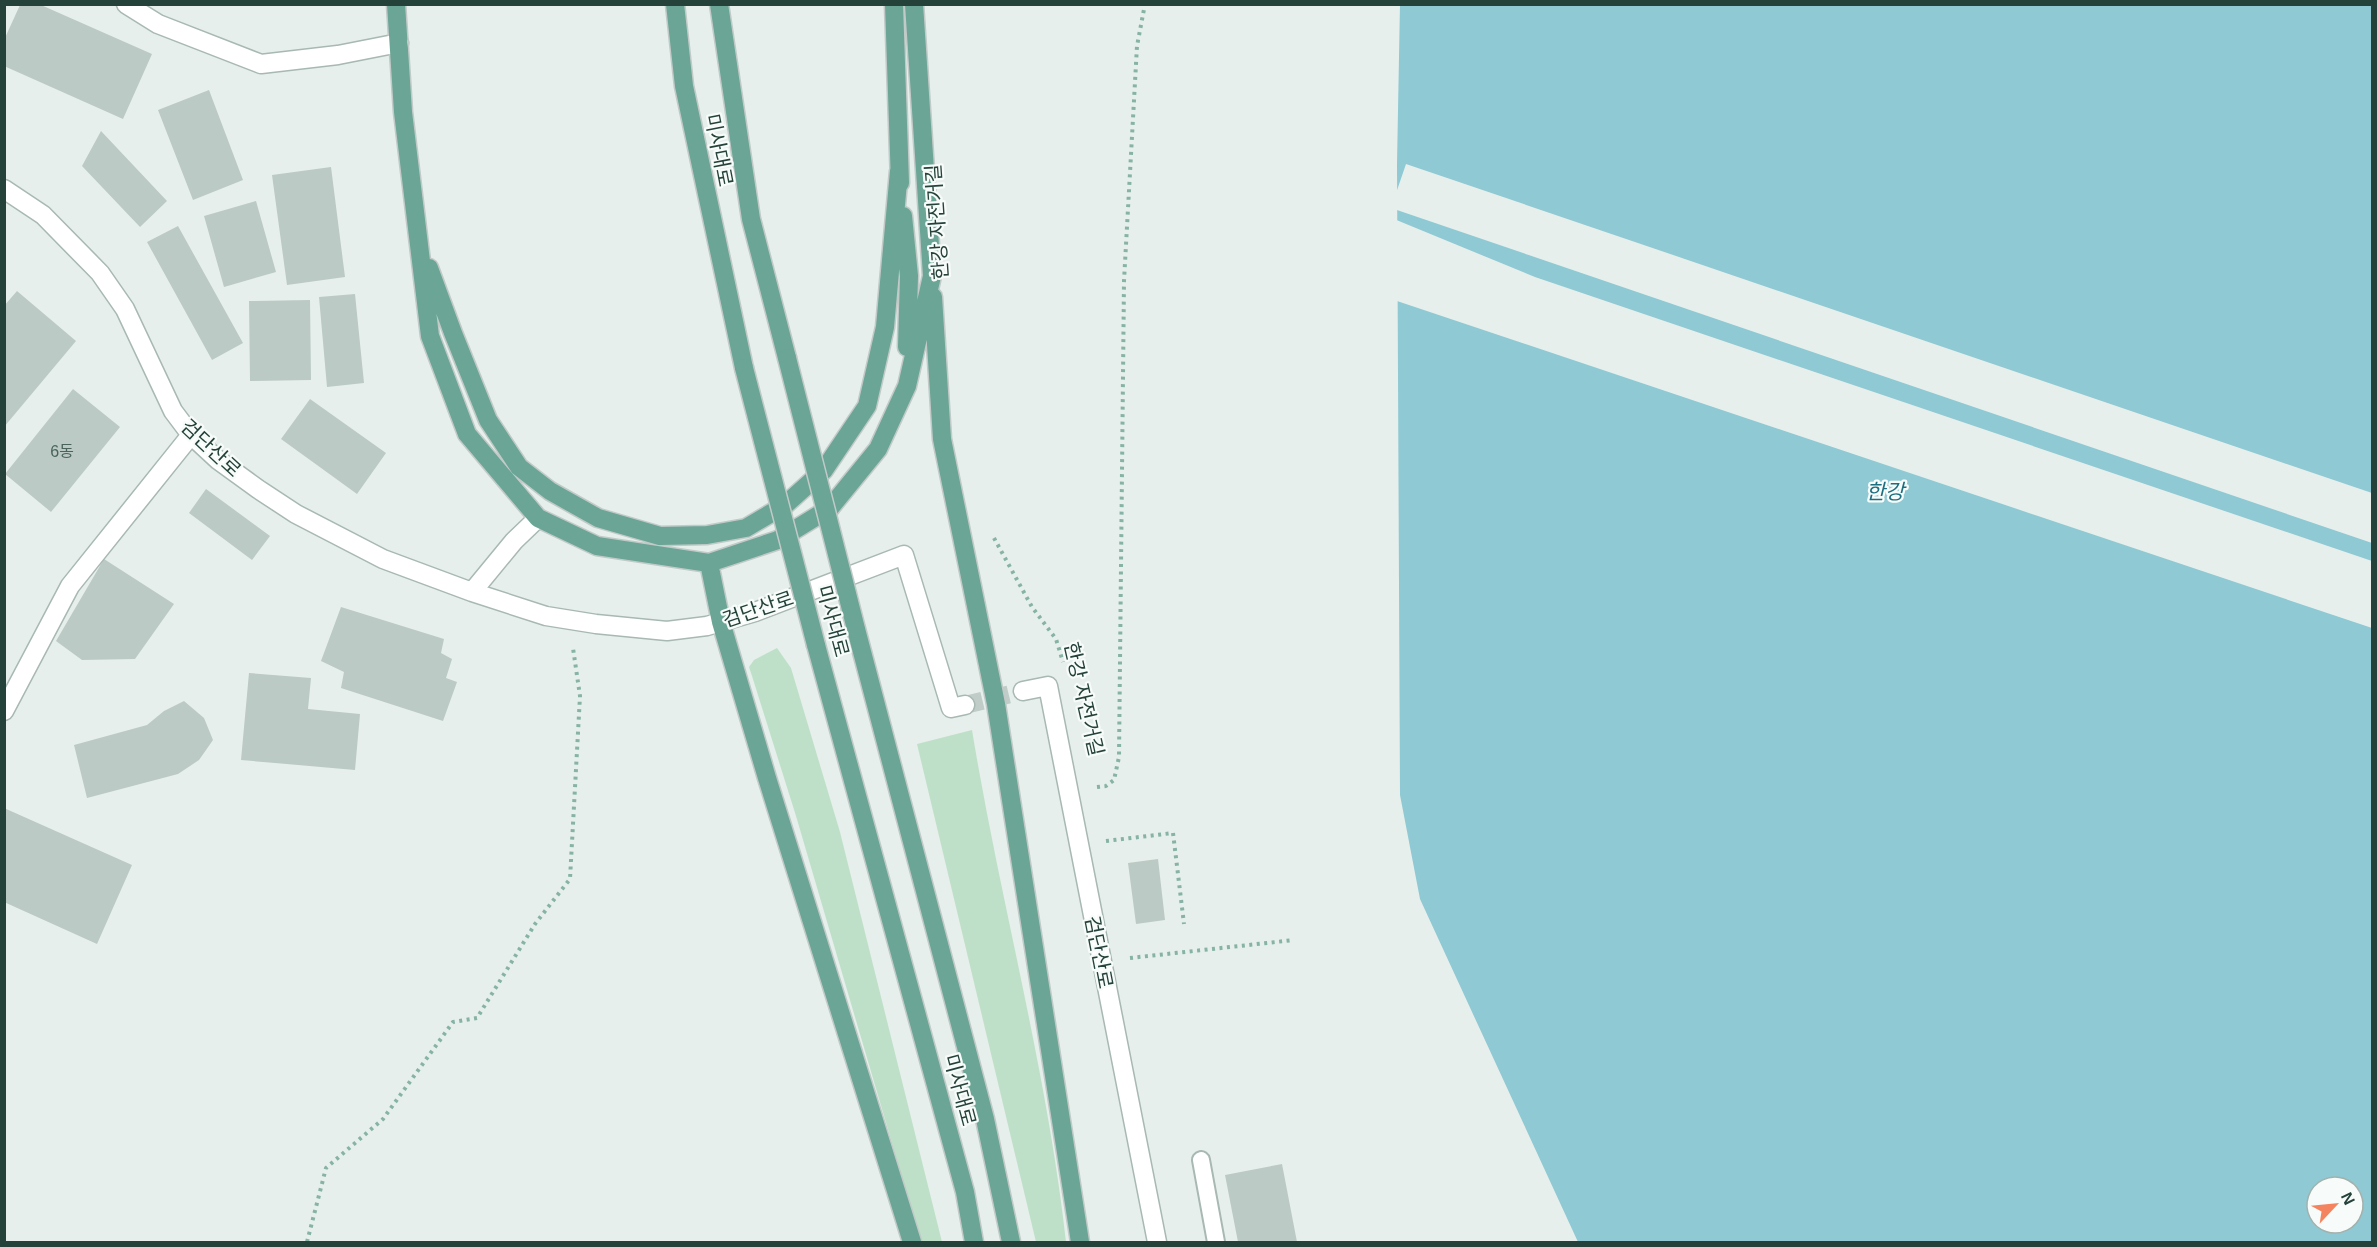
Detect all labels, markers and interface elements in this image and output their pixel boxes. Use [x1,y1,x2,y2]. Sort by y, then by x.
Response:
street label: 미사대로 [701,112,737,188]
street label: 한강 자전거길 [922,163,952,281]
street label: 검단산로 [177,415,245,481]
house number: 6동 [50,443,74,460]
water label: 한강 [1866,480,1907,503]
street label: 미사대로 [813,583,853,659]
street label: 검단산로 [720,587,796,631]
street label: 한강 자전거길 [1060,640,1108,758]
street label: 검단산로 [1081,914,1117,990]
street label: 미사대로 [940,1052,980,1128]
north arrow [2305,1175,2365,1235]
text: N [2338,1190,2358,1208]

